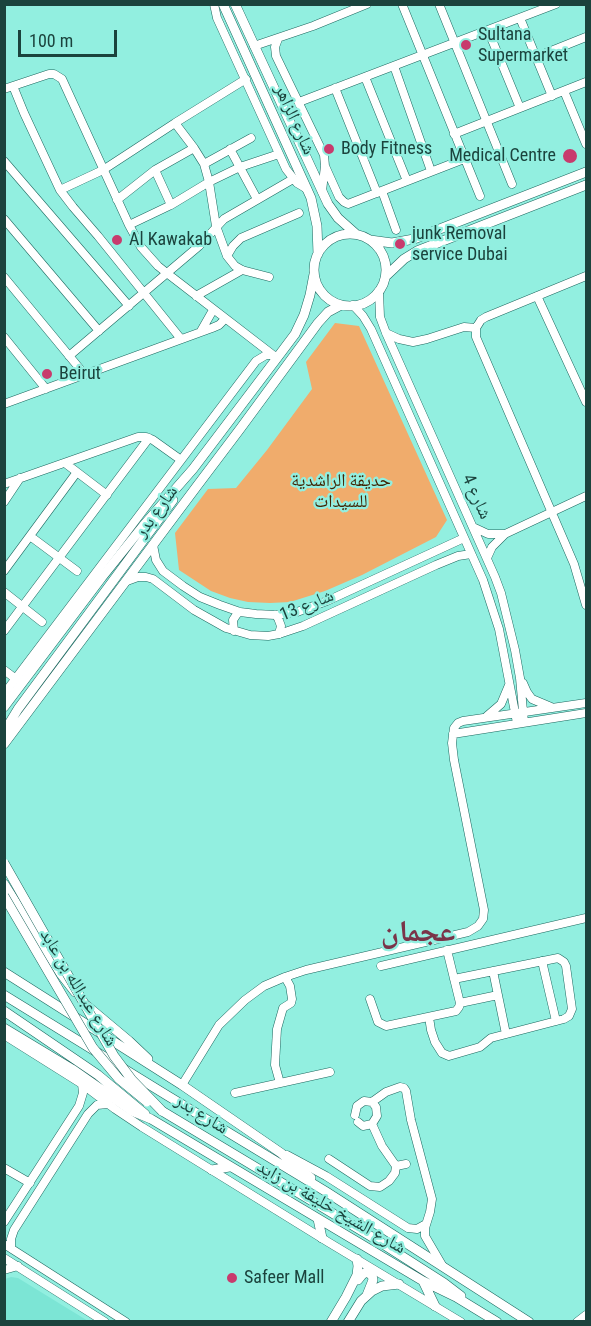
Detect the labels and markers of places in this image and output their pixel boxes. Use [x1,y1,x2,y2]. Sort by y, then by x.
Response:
place label: Sultana Supermarket [478,24,568,66]
marker: Sultana Supermarket [459,38,473,52]
place label: Body Fitness [341,138,432,160]
marker: Body Fitness [322,142,336,156]
place label: Medical Centre [449,145,556,167]
marker: Medical Centre [561,147,579,165]
place label: junk Removal service Dubai [412,223,508,266]
place label: Al Kawakab [129,229,212,251]
marker: Al Kawakab [110,233,124,247]
marker: junk Removal service Dubai [393,237,407,251]
place label: Beirut [59,363,101,385]
marker: Beirut [40,367,54,381]
place label: Safeer Mall [244,1267,324,1289]
marker: Safeer Mall [225,1271,239,1285]

